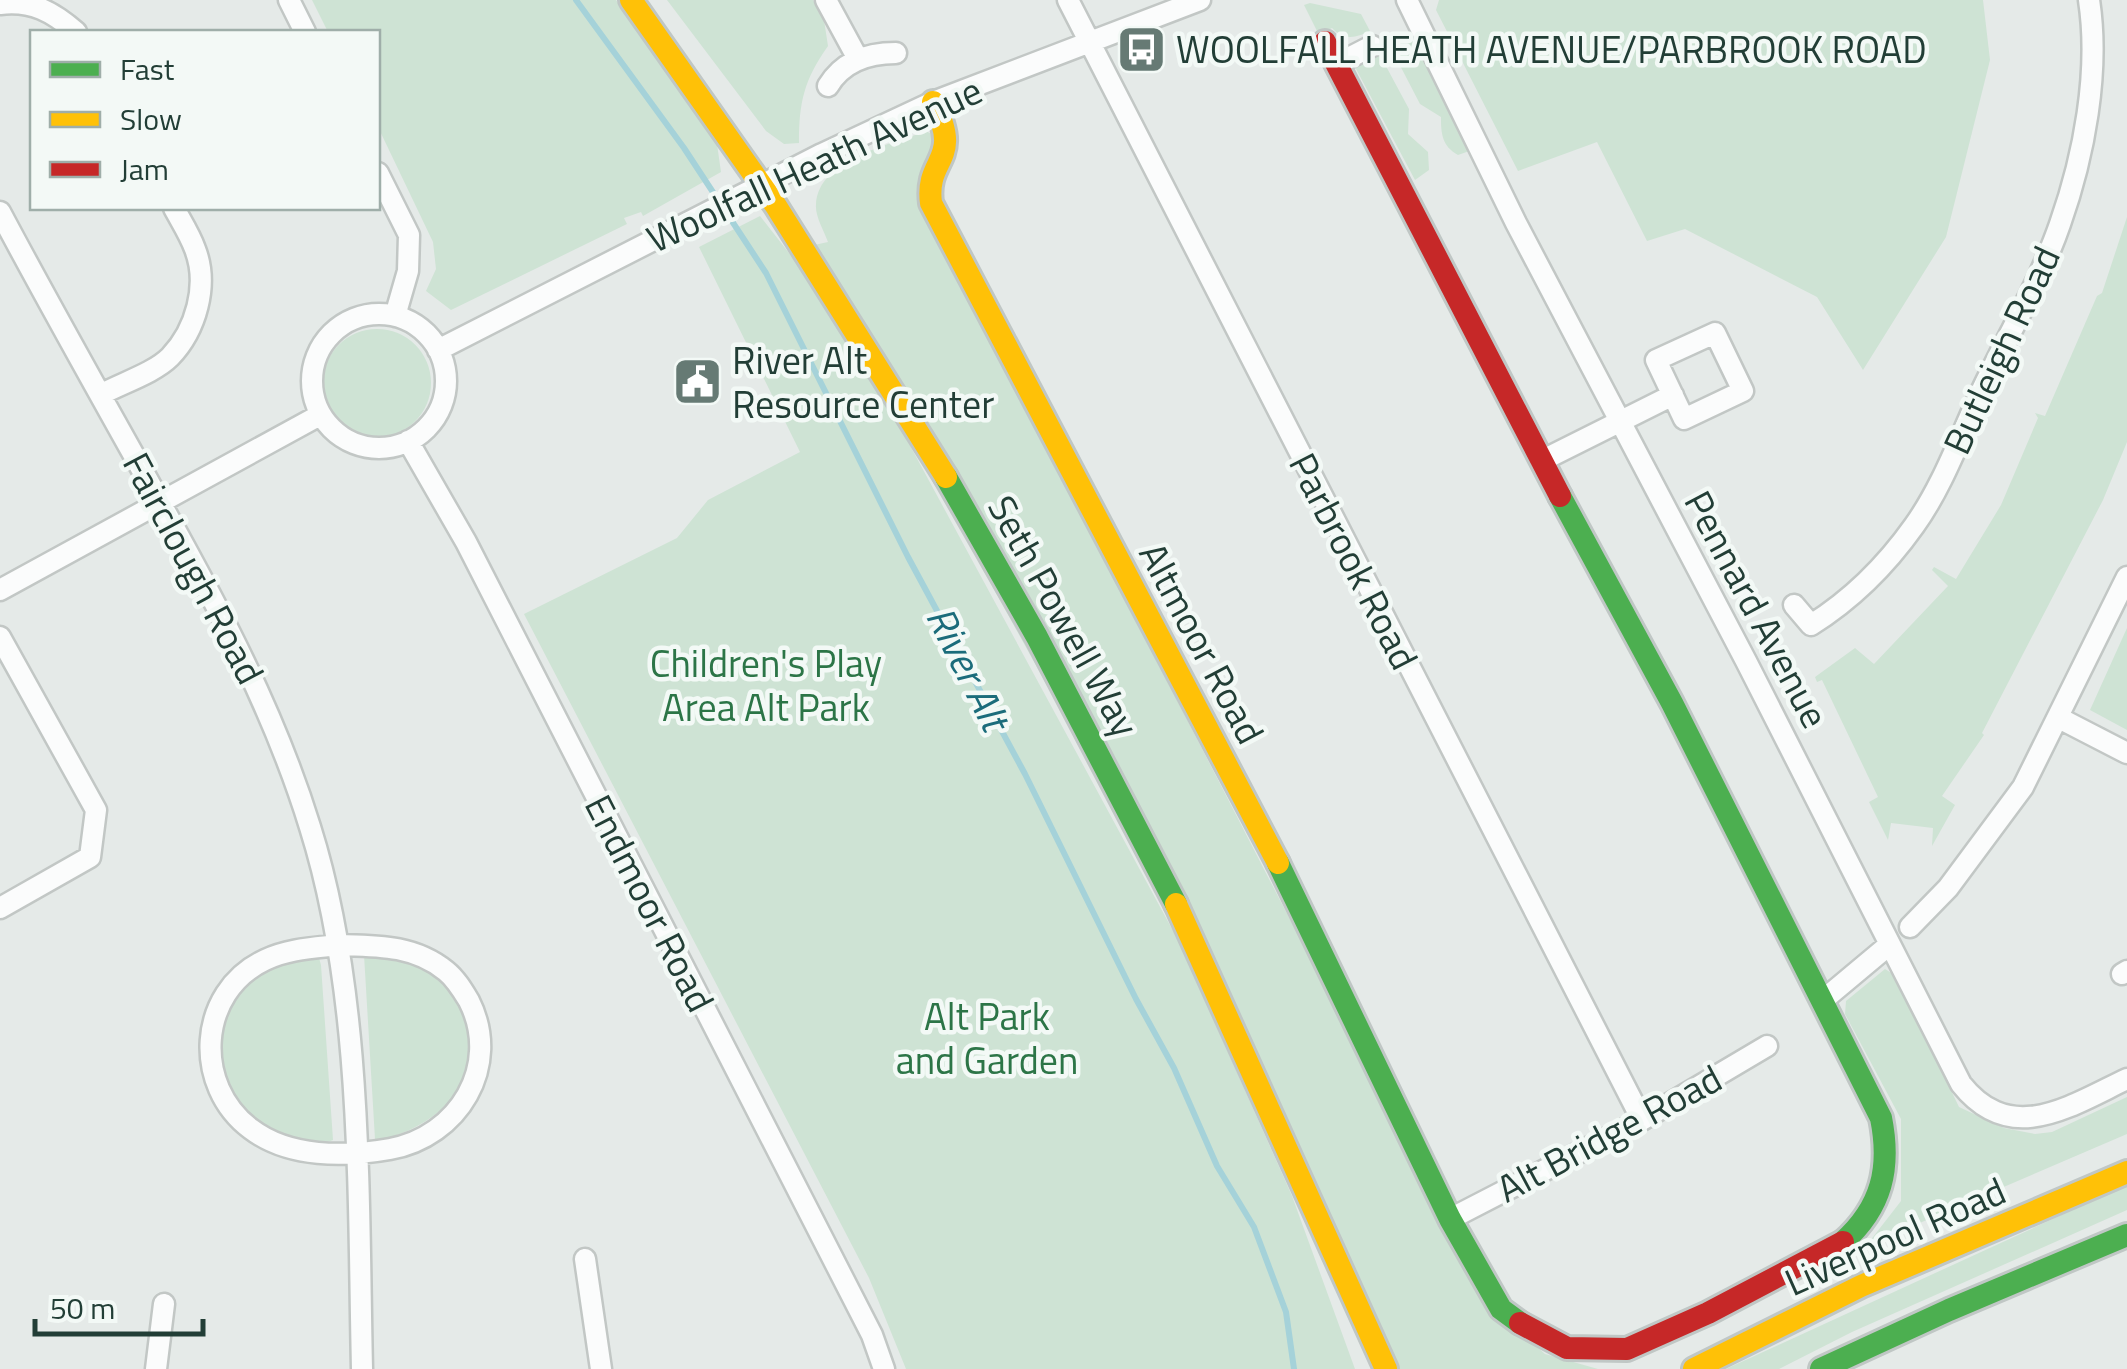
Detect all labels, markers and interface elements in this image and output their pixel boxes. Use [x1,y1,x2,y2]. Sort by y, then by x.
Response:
place label: WOOLFALL HEATH AVENUE/PARBROOK ROAD [1176,20,1927,78]
bus stop icon: WOOLFALL HEATH AVENUE/PARBROOK ROAD [1115,23,1167,75]
legend [30,30,380,210]
text: Fast [120,46,175,92]
street label: Woolfall Heath Avenue [637,61,991,267]
text: Slow [120,96,182,142]
text: Jam [120,146,169,192]
street label: Butleigh Road [1927,236,2075,464]
place label: River Alt Resource Center [732,331,994,433]
public building icon: River Alt Resource Center [671,356,723,408]
street label: Fairclough Road [109,442,279,694]
street label: Parbrook Road [1275,443,1433,679]
street label: Pennard Avenue [1670,480,1844,738]
street label: Seth Powell Way [974,485,1154,747]
street label: Altmoor Road [1125,532,1279,754]
water label: River Alt [911,595,1027,744]
park label: Children's Play Area Alt Park [650,634,882,736]
street label: Endmoor Road [570,784,730,1022]
park label: Alt Park and Garden [896,987,1078,1089]
street label: Alt Bridge Road [1486,1049,1732,1217]
street label: Liverpool Road [1775,1161,2015,1311]
scale bar [35,1274,202,1336]
text: 50 m [50,1285,115,1331]

